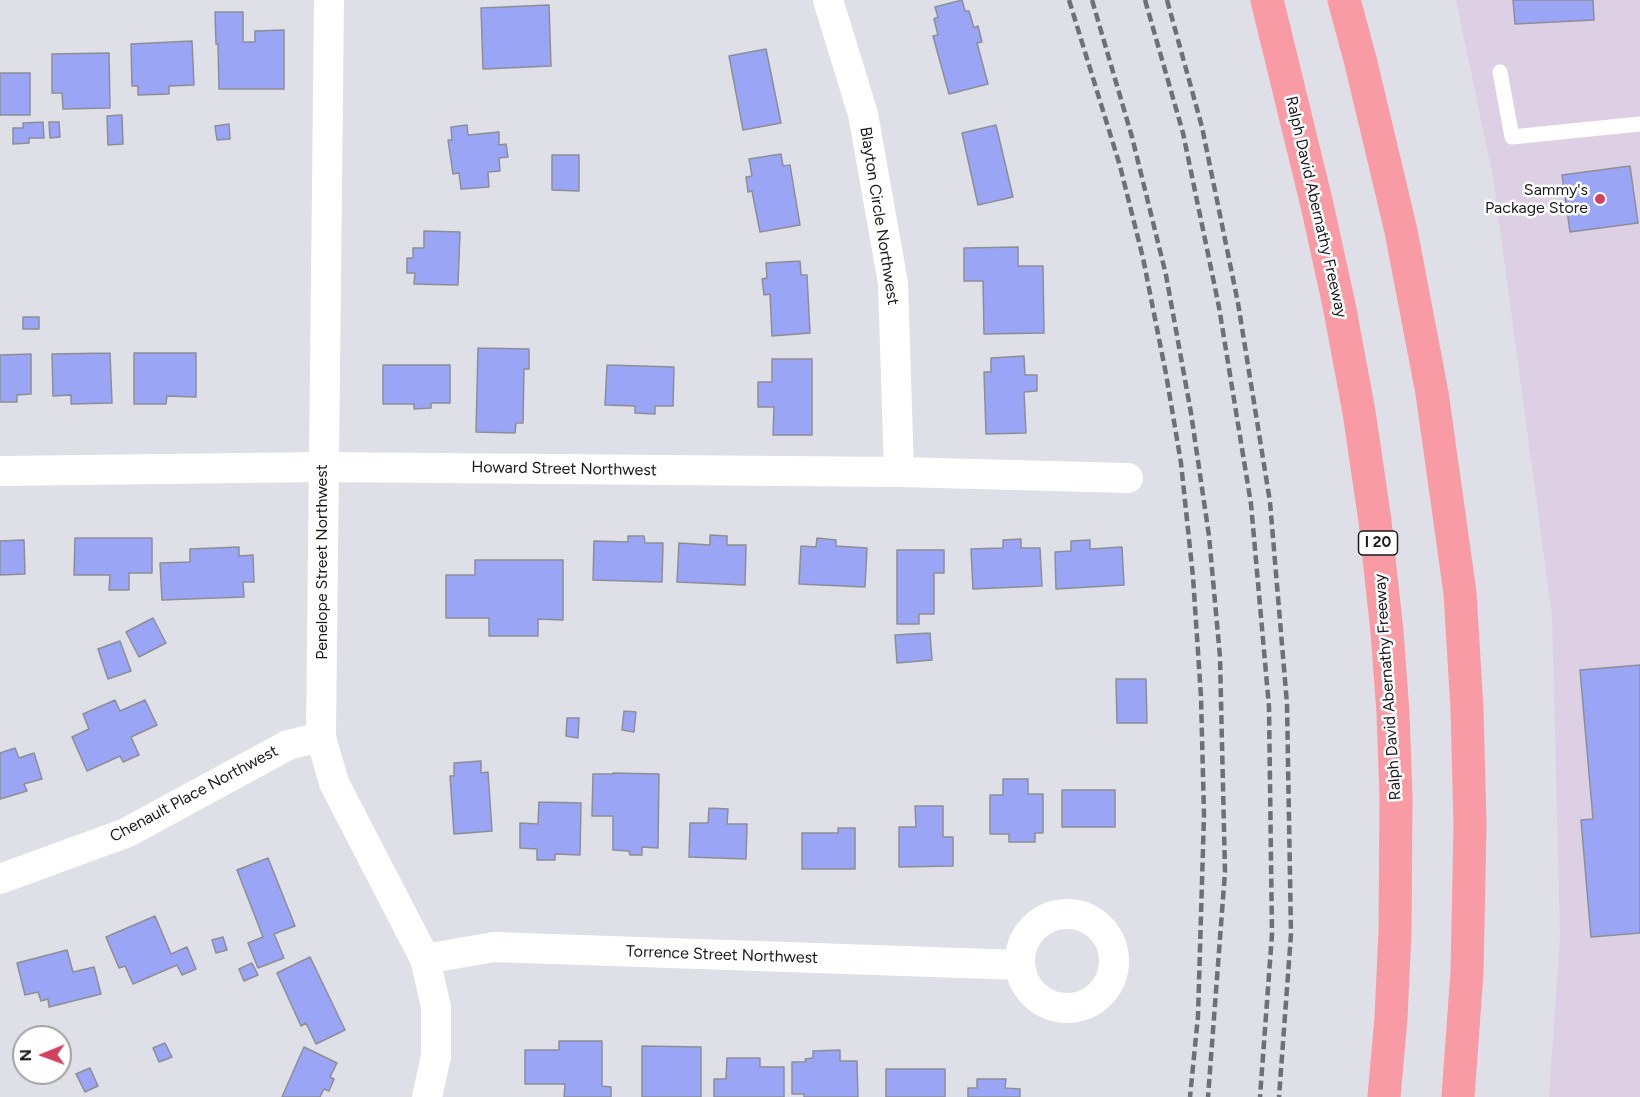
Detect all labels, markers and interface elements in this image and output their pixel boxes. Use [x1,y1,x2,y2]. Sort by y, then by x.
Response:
street label: Ralph David Abernathy Freeway [1281,94,1351,320]
street label: Blayton Circle Northwest [855,126,903,306]
place label: Sammy's Package Store [1485,180,1588,218]
marker: Sammy's Package Store [1593,192,1607,206]
street label: Howard Street Northwest [471,458,657,480]
street label: Penelope Street Northwest [312,464,332,660]
road number: I 20 [1358,531,1398,555]
street label: Ralph David Abernathy Freeway [1371,573,1405,801]
street label: Chenault Place Northwest [107,741,281,847]
street label: Torrence Street Northwest [626,942,818,968]
north arrow [12,1025,72,1085]
text: N [16,1049,35,1062]

